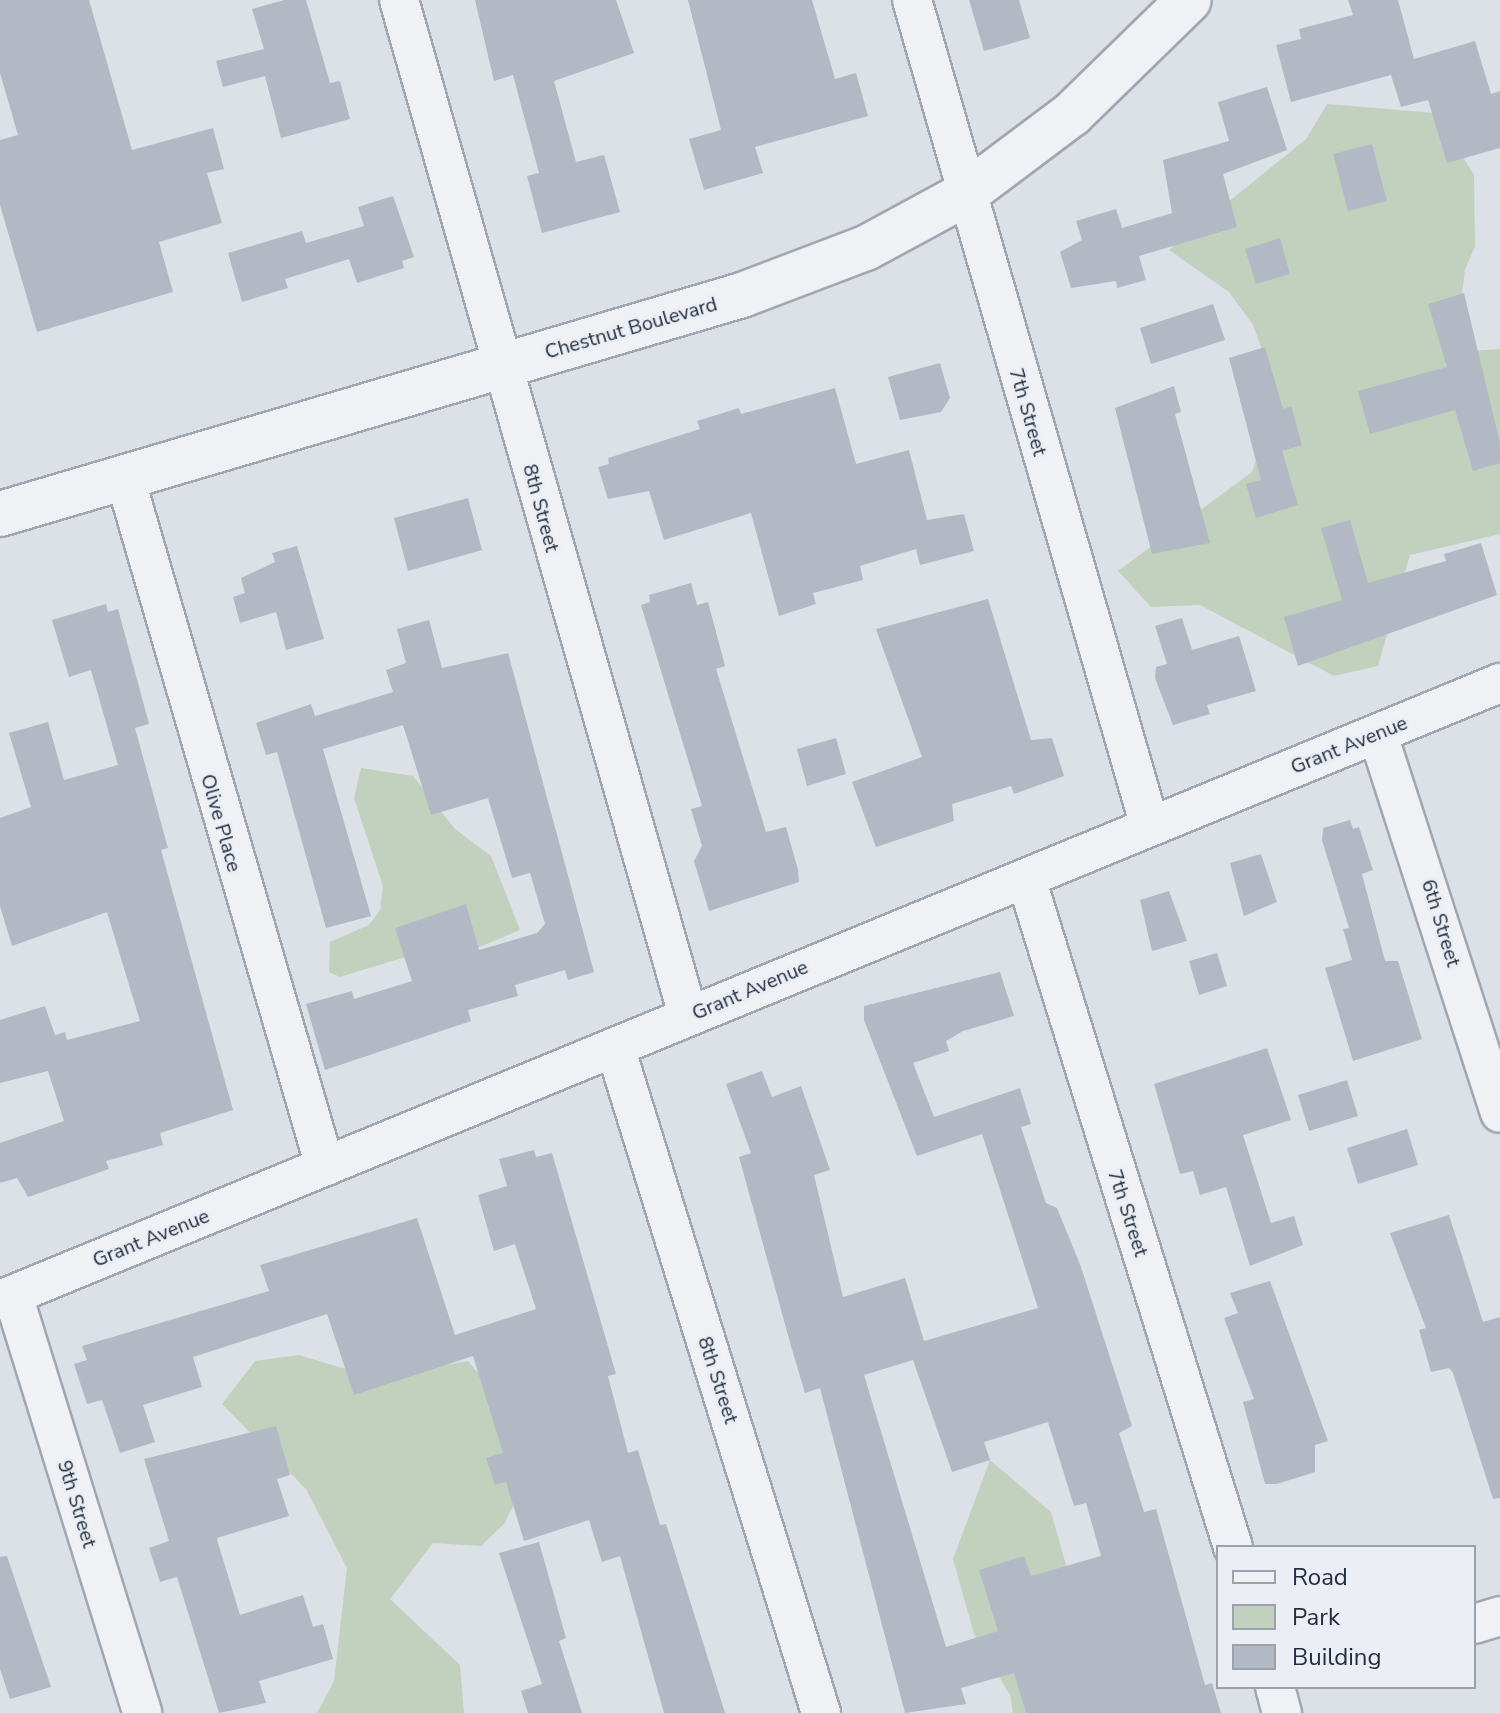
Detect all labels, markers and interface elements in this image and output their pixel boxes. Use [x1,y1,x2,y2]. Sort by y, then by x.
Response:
street label: Chestnut Boulevard [542,292,720,364]
street label: 7th Street [1004,365,1052,459]
street label: 8th Street [518,461,564,555]
street label: Grant Avenue [1287,711,1411,779]
street label: Olive Place [196,771,246,875]
street label: 6th Street [1416,876,1466,970]
street label: Grant Avenue [688,955,812,1025]
street label: 7th Street [1103,1166,1153,1260]
street label: Grant Avenue [89,1204,213,1272]
street label: 8th Street [693,1333,743,1427]
street label: 9th Street [52,1457,102,1551]
legend [1216,1545,1476,1689]
text: Road [1292,1561,1348,1593]
text: Park [1292,1601,1340,1633]
text: Building [1292,1641,1382,1673]

